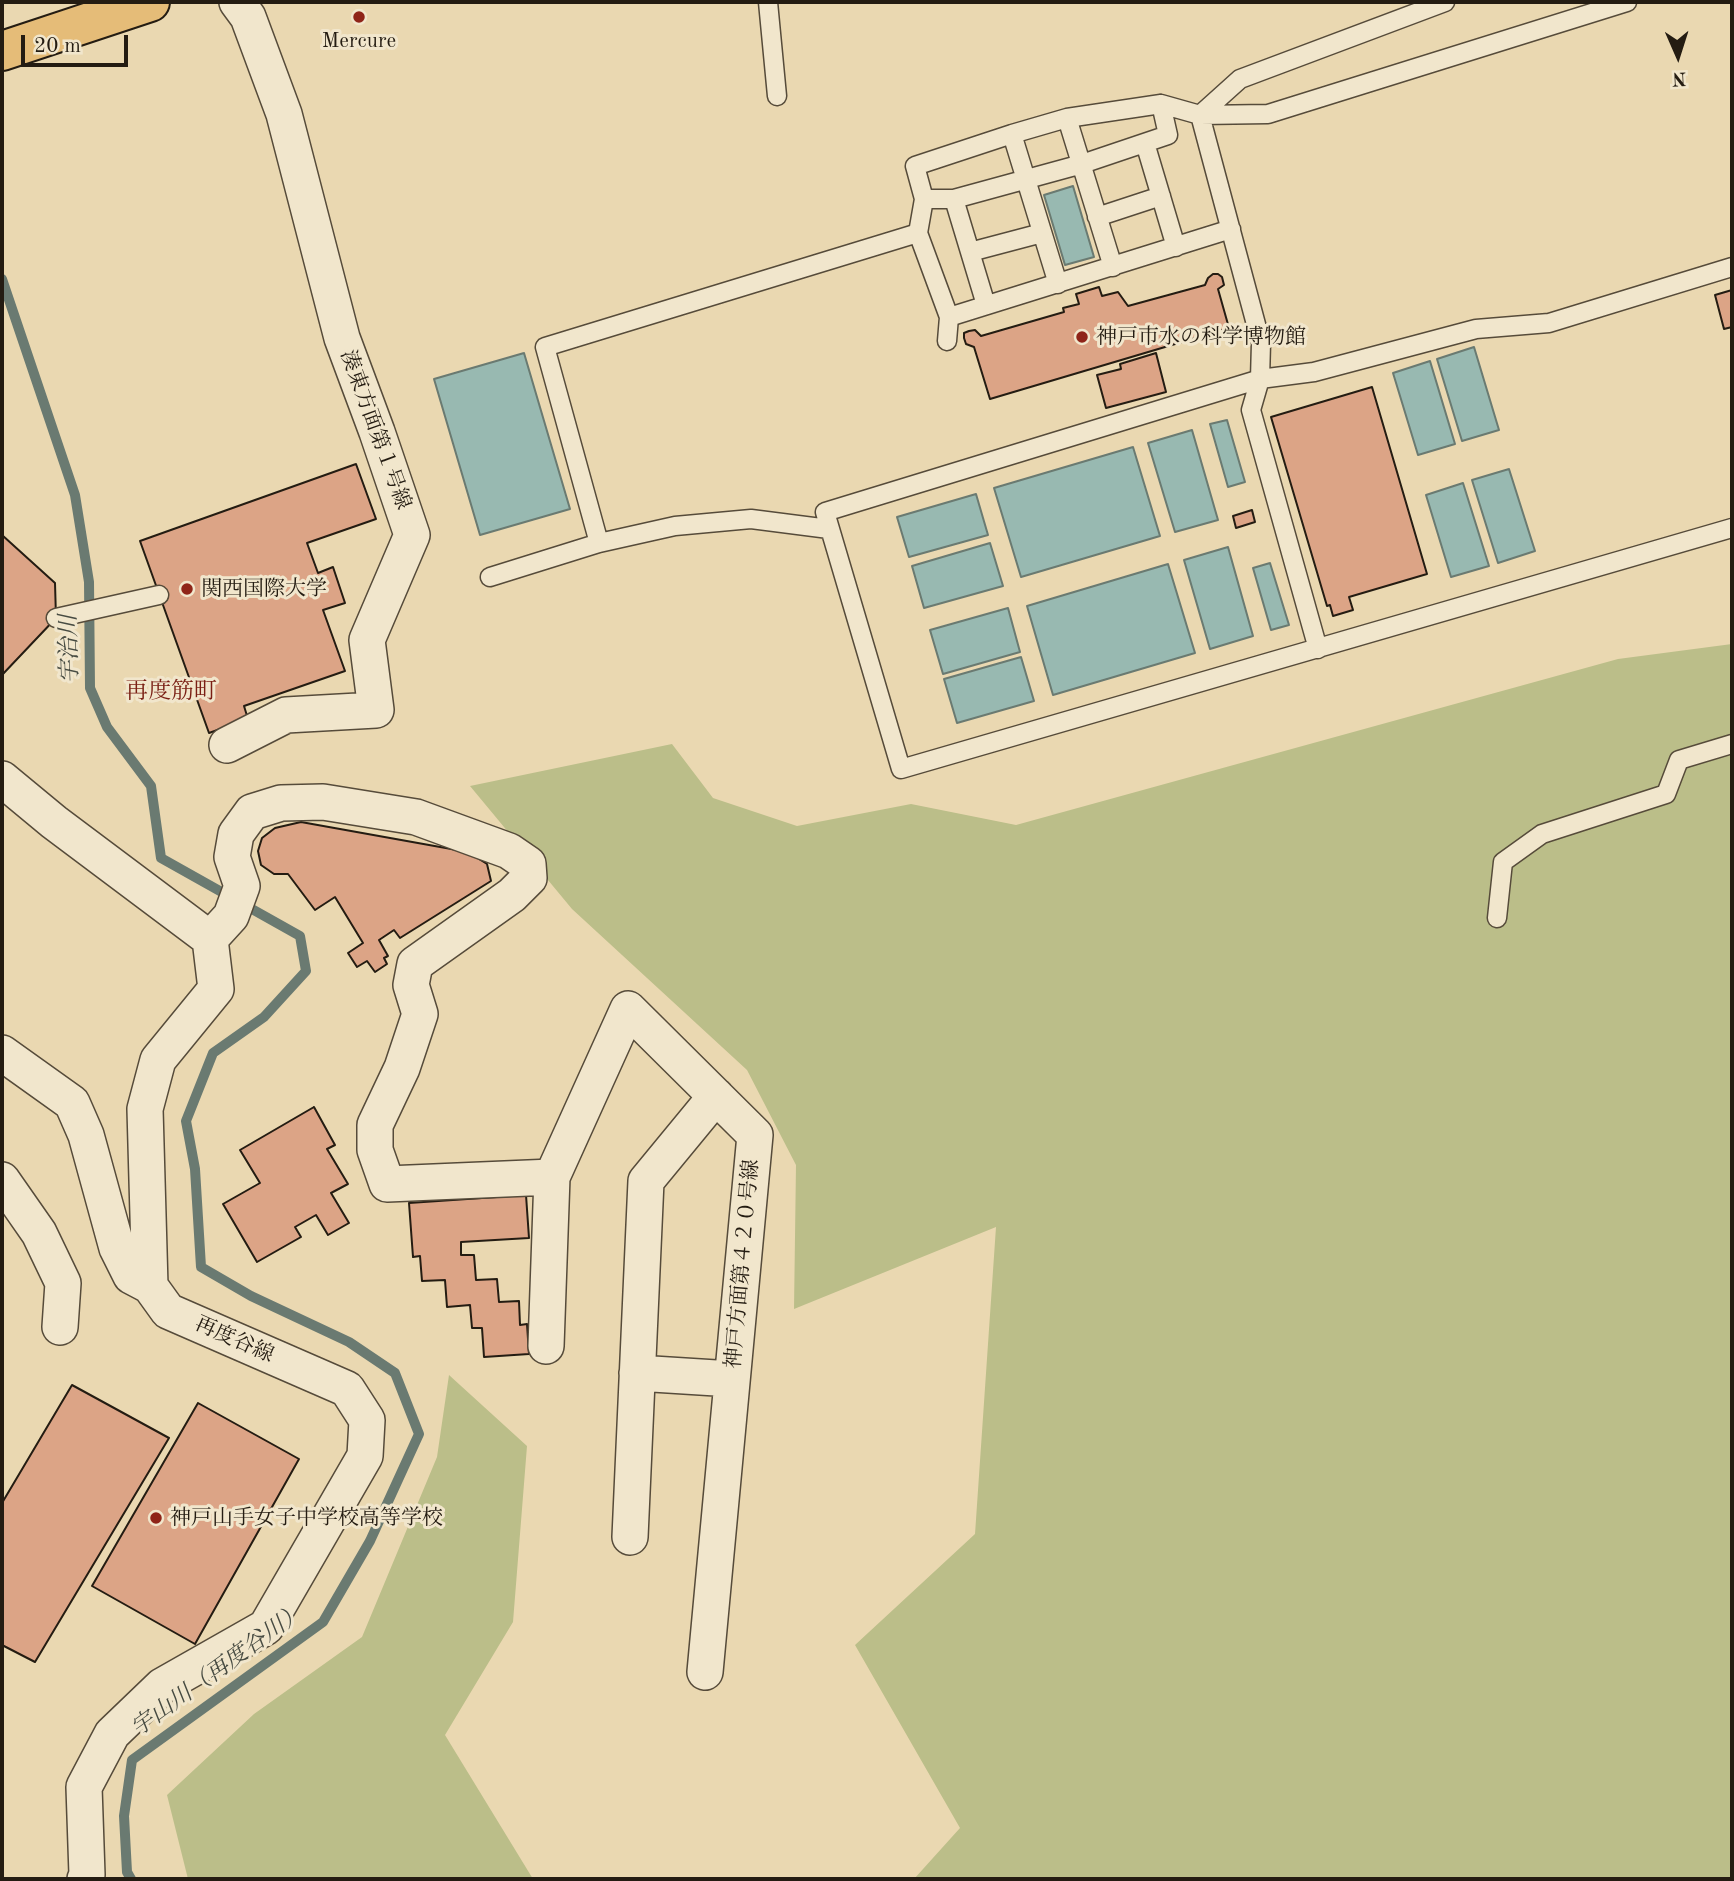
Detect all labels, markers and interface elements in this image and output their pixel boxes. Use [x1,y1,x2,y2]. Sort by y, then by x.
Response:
marker: Mercure [351,9,367,25]
scale bar [24,21,131,65]
north arrow [1643,21,1713,91]
place label: Mercure [322,28,396,54]
text: 20 m [34,36,81,57]
text: N [1671,68,1687,87]
place label: 神戸市水の科学博物館 [1096,324,1306,350]
marker: 神戸市水の科学博物館 [1074,329,1090,345]
street label: 湊東方面第１号線 [334,347,416,513]
place label: 関西国際大学 [201,576,327,602]
marker: 関西国際大学 [179,581,195,597]
water label: 宇治川 [55,614,85,684]
district label: 再度筋町 [125,678,217,706]
street label: 神戸方面第４２０号線 [721,1158,765,1370]
street label: 再度谷線 [191,1311,277,1369]
place label: 神戸山手女子中学校高等学校 [170,1505,443,1531]
marker: 神戸山手女子中学校高等学校 [148,1510,164,1526]
water label: 宇山川（再度谷川） [126,1599,310,1743]

